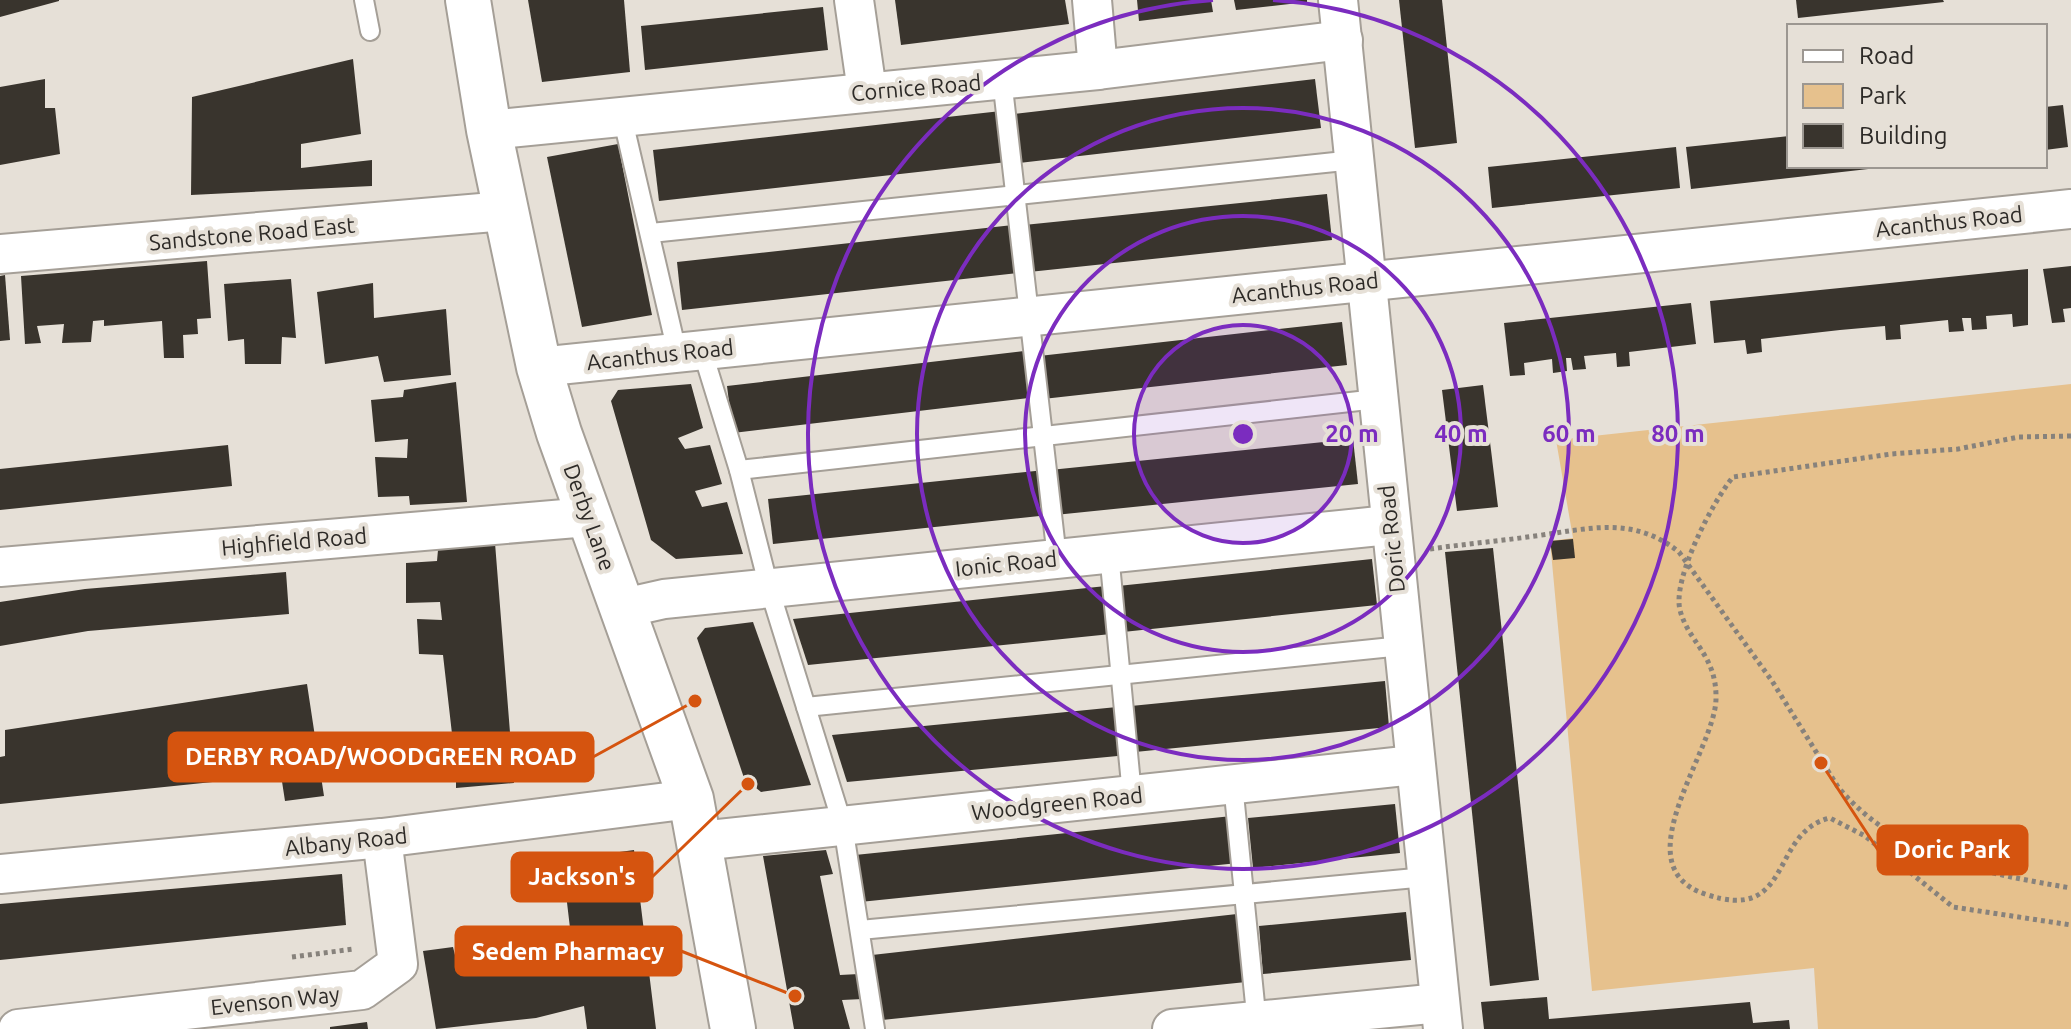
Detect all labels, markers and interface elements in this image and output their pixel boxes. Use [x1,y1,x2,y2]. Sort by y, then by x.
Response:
legend [1787,24,2047,168]
text: Road [1859,42,1914,69]
street label: Cornice Road [850,69,982,105]
text: Park [1859,82,1907,109]
text: Building [1859,122,1947,149]
street label: Acanthus Road [1874,201,2024,241]
street label: Sandstone Road East [148,212,356,254]
street label: Acanthus Road [1230,267,1380,307]
street label: Acanthus Road [585,334,735,374]
centre of rings [1229,420,1257,448]
text: 20 m [1325,420,1379,447]
text: 40 m [1434,420,1488,447]
text: 60 m [1542,420,1596,447]
text: 80 m [1651,420,1705,447]
street label: Derby Lane [559,460,621,574]
street label: Doric Road [1373,484,1409,594]
street label: Highfield Road [220,522,368,560]
street label: Ionic Road [954,545,1058,581]
callout: DERBY ROAD/WOODGREEN ROAD [169,733,593,781]
text: DERBY ROAD/WOODGREEN ROAD [185,743,577,770]
street label: Woodgreen Road [970,782,1144,824]
street label: Albany Road [284,822,408,860]
callout: Doric Park [1878,826,2027,874]
text: Doric Park [1893,836,2011,863]
callout: Jackson's [512,853,652,901]
text: Jackson's [528,863,636,890]
callout: Sedem Pharmacy [456,927,681,975]
text: Sedem Pharmacy [472,938,665,965]
street label: Evenson Way [209,981,341,1019]

